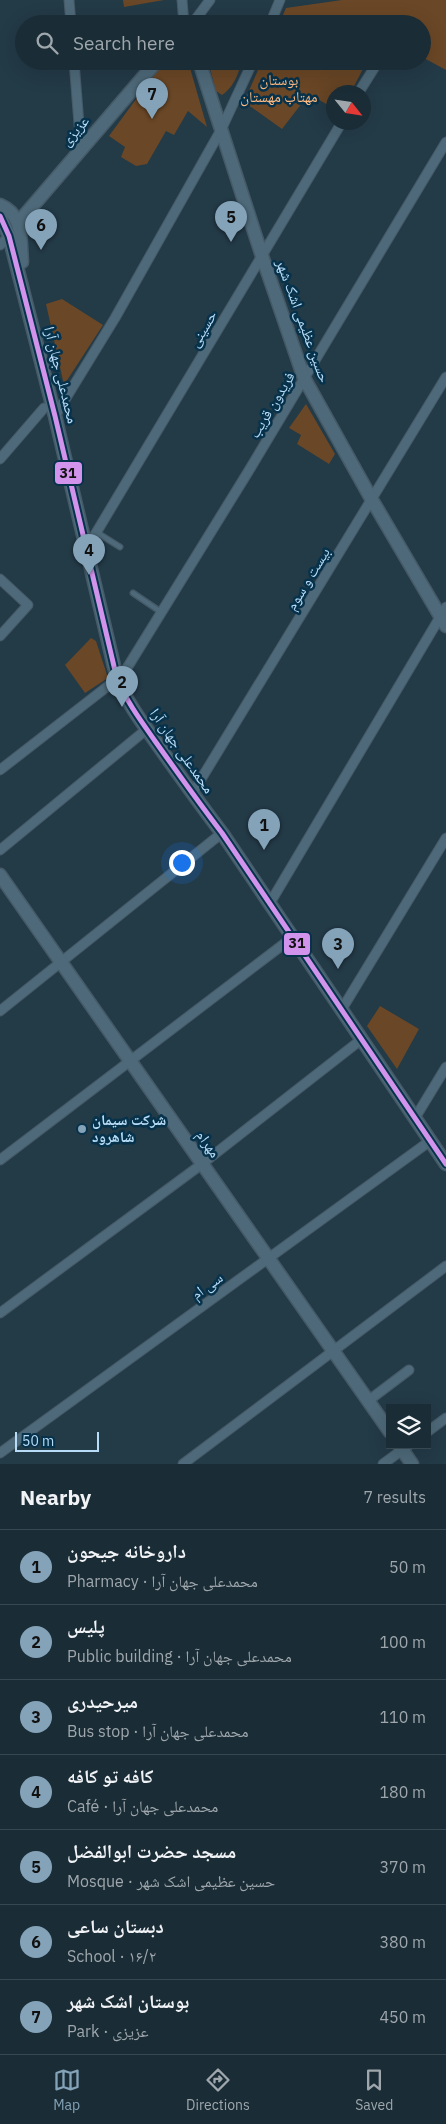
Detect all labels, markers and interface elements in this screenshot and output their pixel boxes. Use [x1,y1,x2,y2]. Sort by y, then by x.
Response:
search box [15,15,431,70]
icon: search [33,29,61,57]
text: Search here [73,31,175,55]
park label: بوستان مهتاب مهستان [240,70,318,107]
pin: 7 [136,78,168,119]
north arrow [326,85,371,130]
street label: عزیزی [56,111,94,150]
pin: 5 [215,201,247,242]
pin: 6 [25,209,57,250]
street label: حسین عظیمی اشک شهر [271,256,335,386]
street label: حسینی [184,306,222,351]
street label: محمدعلی جهان آرا [39,324,83,426]
street label: فریدون قریب [244,368,300,442]
line badge: 31 [54,461,83,485]
text: 31 [60,464,77,482]
pin: 4 [73,534,105,575]
street label: بیست و سوم [281,544,335,614]
pin: 2 [106,666,138,707]
street label: محمدعلی جهان آرا [145,704,219,798]
pin: 1 [248,809,280,850]
your location [169,850,195,876]
pin: 3 [322,928,354,969]
line badge: 31 [283,932,311,956]
text: 31 [289,934,306,952]
place label: شرکت سیمان شاهرود [92,1110,166,1146]
marker: شرکت سیمان شاهرود [76,1123,88,1135]
street label: مهرام [191,1126,225,1162]
street label: سی ام [187,1268,227,1304]
map controls [386,1404,431,1449]
button: layers [386,1404,431,1449]
scale bar [15,1429,99,1452]
text: 50 m [22,1432,54,1450]
text: Nearby [20,1483,91,1511]
text: 7 results [363,1487,426,1507]
text: داروخانه جیحون [67,1539,186,1563]
text: 1 [31,1557,41,1577]
text: 50 m [389,1557,426,1577]
text: Pharmacy · محمدعلی جهان آرا [67,1571,258,1591]
text: پلیس [67,1614,105,1638]
text: 2 [31,1632,41,1652]
text: 100 m [379,1632,426,1652]
text: Public building · محمدعلی جهان آرا [67,1646,292,1666]
text: میرحیدری [67,1689,138,1713]
text: 3 [31,1707,41,1727]
text: 110 m [379,1707,426,1727]
text: Bus stop · محمدعلی جهان آرا [67,1721,249,1741]
text: کافه تو کافه [67,1764,153,1788]
text: 4 [31,1782,41,1802]
text: 180 m [379,1782,426,1802]
text: Café · محمدعلی جهان آرا [67,1796,218,1816]
text: مسجد حضرت ابوالفضل [67,1839,236,1863]
text: 5 [31,1857,41,1877]
text: 370 m [379,1857,426,1877]
text: Mosque · حسین عظیمی اشک شهر [67,1871,275,1891]
text: دبستان ساعی [67,1914,164,1938]
text: 6 [31,1932,41,1952]
text: 380 m [379,1932,426,1952]
text: School · ۱۶/۲ [67,1946,156,1966]
text: بوستان اشک شهر [67,1989,189,2013]
text: 7 [31,2007,41,2027]
text: 450 m [379,2007,426,2027]
text: Park · عزیزی [67,2021,149,2041]
tab: Map [53,2066,81,2114]
tab: Directions [186,2066,250,2114]
tab: Saved [355,2066,393,2114]

